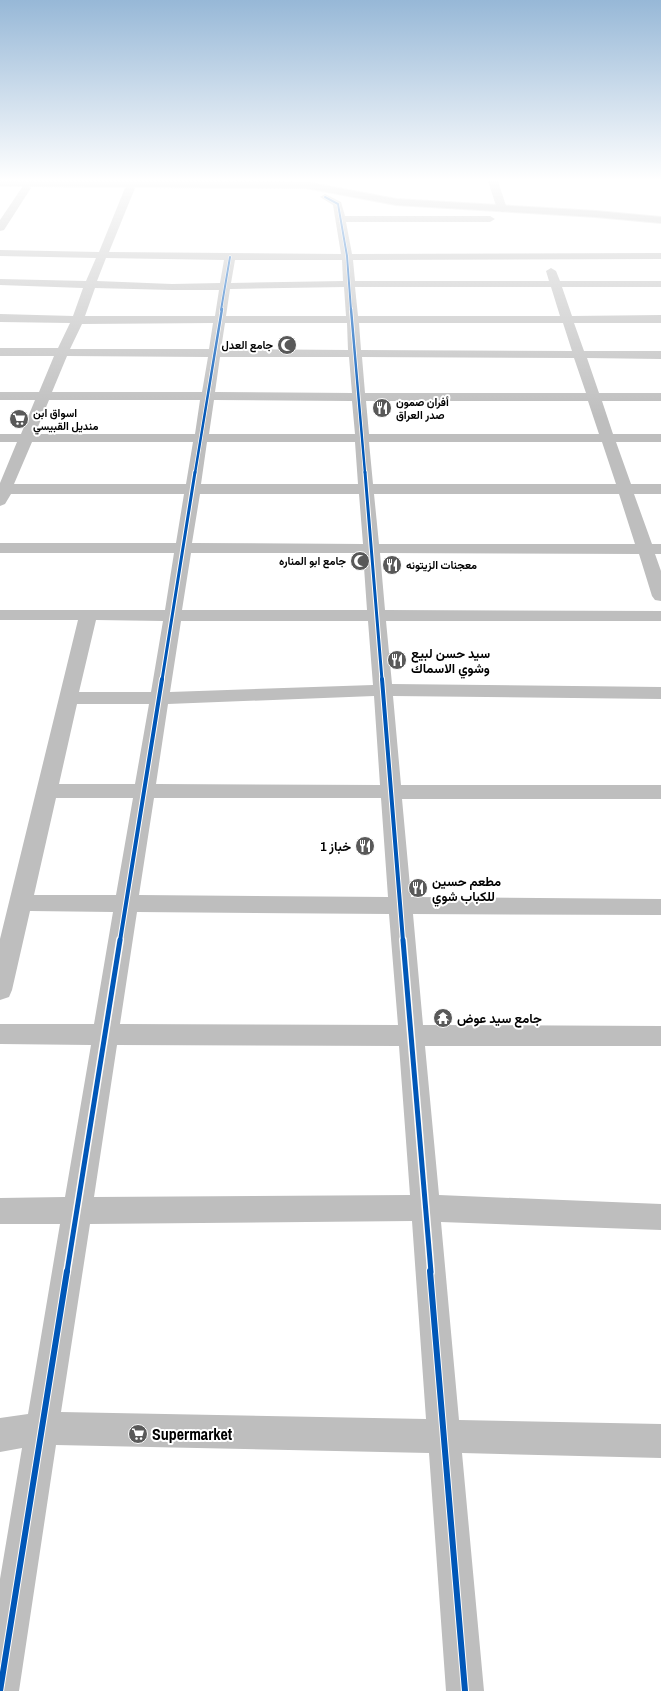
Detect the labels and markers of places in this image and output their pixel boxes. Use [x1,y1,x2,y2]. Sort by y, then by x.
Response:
mosque icon: جامع العدل [276,334,298,356]
place label: جامع العدل [222,338,274,353]
place label: أفران صمون صدر العراق [396,395,449,422]
restaurant icon: أفران صمون صدر العراق [371,397,393,419]
place label: اسواق ابن منديل القبيسي [33,406,99,435]
supermarket icon: اسواق ابن منديل القبيسي [8,408,30,430]
mosque icon: جامع ابو المناره [349,550,371,572]
place label: جامع ابو المناره [279,554,347,569]
restaurant icon: معجنات الزيتونه [381,554,403,576]
place label: معجنات الزيتونه [406,558,477,572]
place label: سيد حسن لبيع وشوي الاسماك [411,645,490,679]
restaurant icon: سيد حسن لبيع وشوي الاسماك [386,649,408,671]
restaurant icon: خباز 1 [354,835,376,857]
place label: خباز 1 [320,838,351,855]
place label: مطعم حسين للكباب شوي [432,873,501,907]
restaurant icon: مطعم حسين للكباب شوي [407,877,429,899]
temple icon: جامع سيد عوض [432,1007,454,1029]
place label: جامع سيد عوض [457,1010,542,1028]
supermarket icon: Supermarket [127,1423,149,1445]
place label: Supermarket [152,1423,233,1445]

